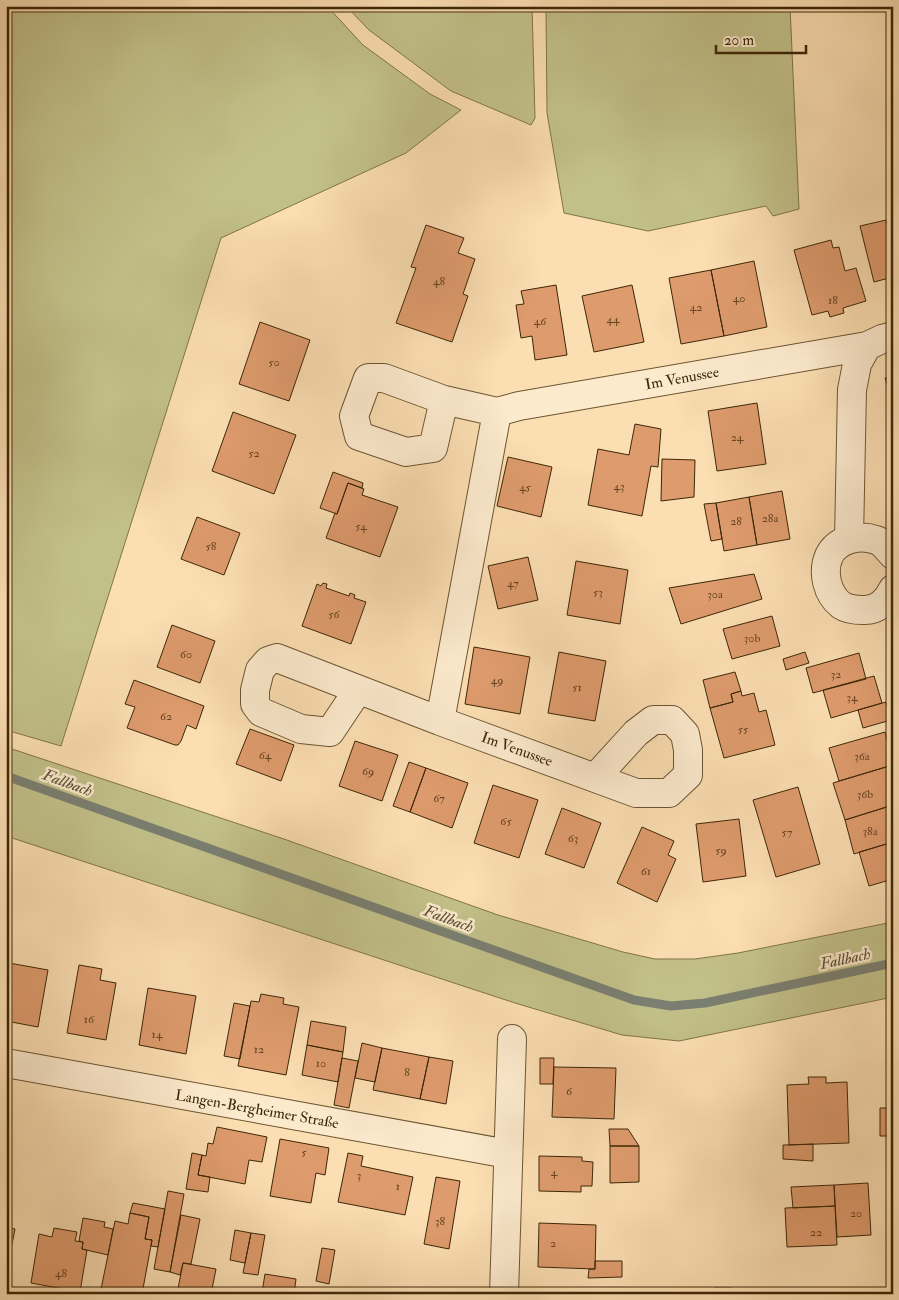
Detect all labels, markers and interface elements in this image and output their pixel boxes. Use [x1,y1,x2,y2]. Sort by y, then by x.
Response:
scale bar [716,22,806,54]
text: 20 m [724,31,754,50]
house number: 48 [433,274,445,289]
house number: 40 [733,291,745,306]
house number: 18 [828,293,838,308]
house number: 42 [690,300,702,315]
house number: 44 [607,312,620,327]
house number: 46 [534,314,547,329]
house number: 50 [268,355,280,370]
street label: Im Venussee [644,363,721,394]
house number: 24 [731,430,744,445]
house number: 52 [248,446,260,461]
house number: 43 [613,479,625,494]
house number: 45 [519,480,532,495]
house number: 28a [762,511,779,526]
house number: 28 [730,514,742,529]
house number: 54 [355,519,367,534]
house number: 58 [206,539,217,554]
house number: 47 [507,576,519,591]
house number: 53 [593,585,603,600]
house number: 30a [707,587,724,602]
house number: 56 [328,607,341,622]
house number: 30b [744,631,760,646]
house number: 60 [180,647,192,662]
house number: 32 [831,667,841,682]
house number: 49 [491,673,503,688]
house number: 51 [572,680,582,695]
house number: 34 [846,690,858,705]
house number: 62 [160,709,172,724]
house number: 55 [738,722,749,737]
street label: Im Venussee [478,728,555,771]
house number: 64 [259,748,272,763]
house number: 36a [854,749,871,764]
water label: Fallbach [39,764,95,801]
house number: 69 [362,764,374,779]
house number: 36b [857,787,873,802]
house number: 67 [433,791,445,806]
house number: 65 [500,814,512,829]
house number: 38a [862,824,879,839]
house number: 57 [782,825,793,840]
house number: 63 [568,831,578,846]
house number: 59 [715,843,727,858]
house number: 61 [641,864,651,879]
water label: Fallbach [420,900,476,937]
water label: Fallbach [817,944,872,974]
house number: 16 [84,1012,95,1027]
house number: 14 [152,1027,163,1042]
house number: 12 [254,1042,264,1057]
house number: 10 [316,1056,326,1071]
house number: 8 [404,1065,410,1080]
house number: 6 [566,1084,573,1099]
street label: Langen-Bergheimer Straße [174,1086,340,1133]
house number: 5 [301,1145,307,1160]
house number: 4 [551,1165,558,1180]
house number: 3 [357,1168,361,1183]
house number: 1 [396,1179,400,1194]
house number: 20 [850,1206,862,1221]
house number: 38 [435,1214,445,1229]
house number: 22 [810,1225,822,1240]
house number: 2 [550,1236,556,1251]
house number: 48 [55,1266,67,1281]

